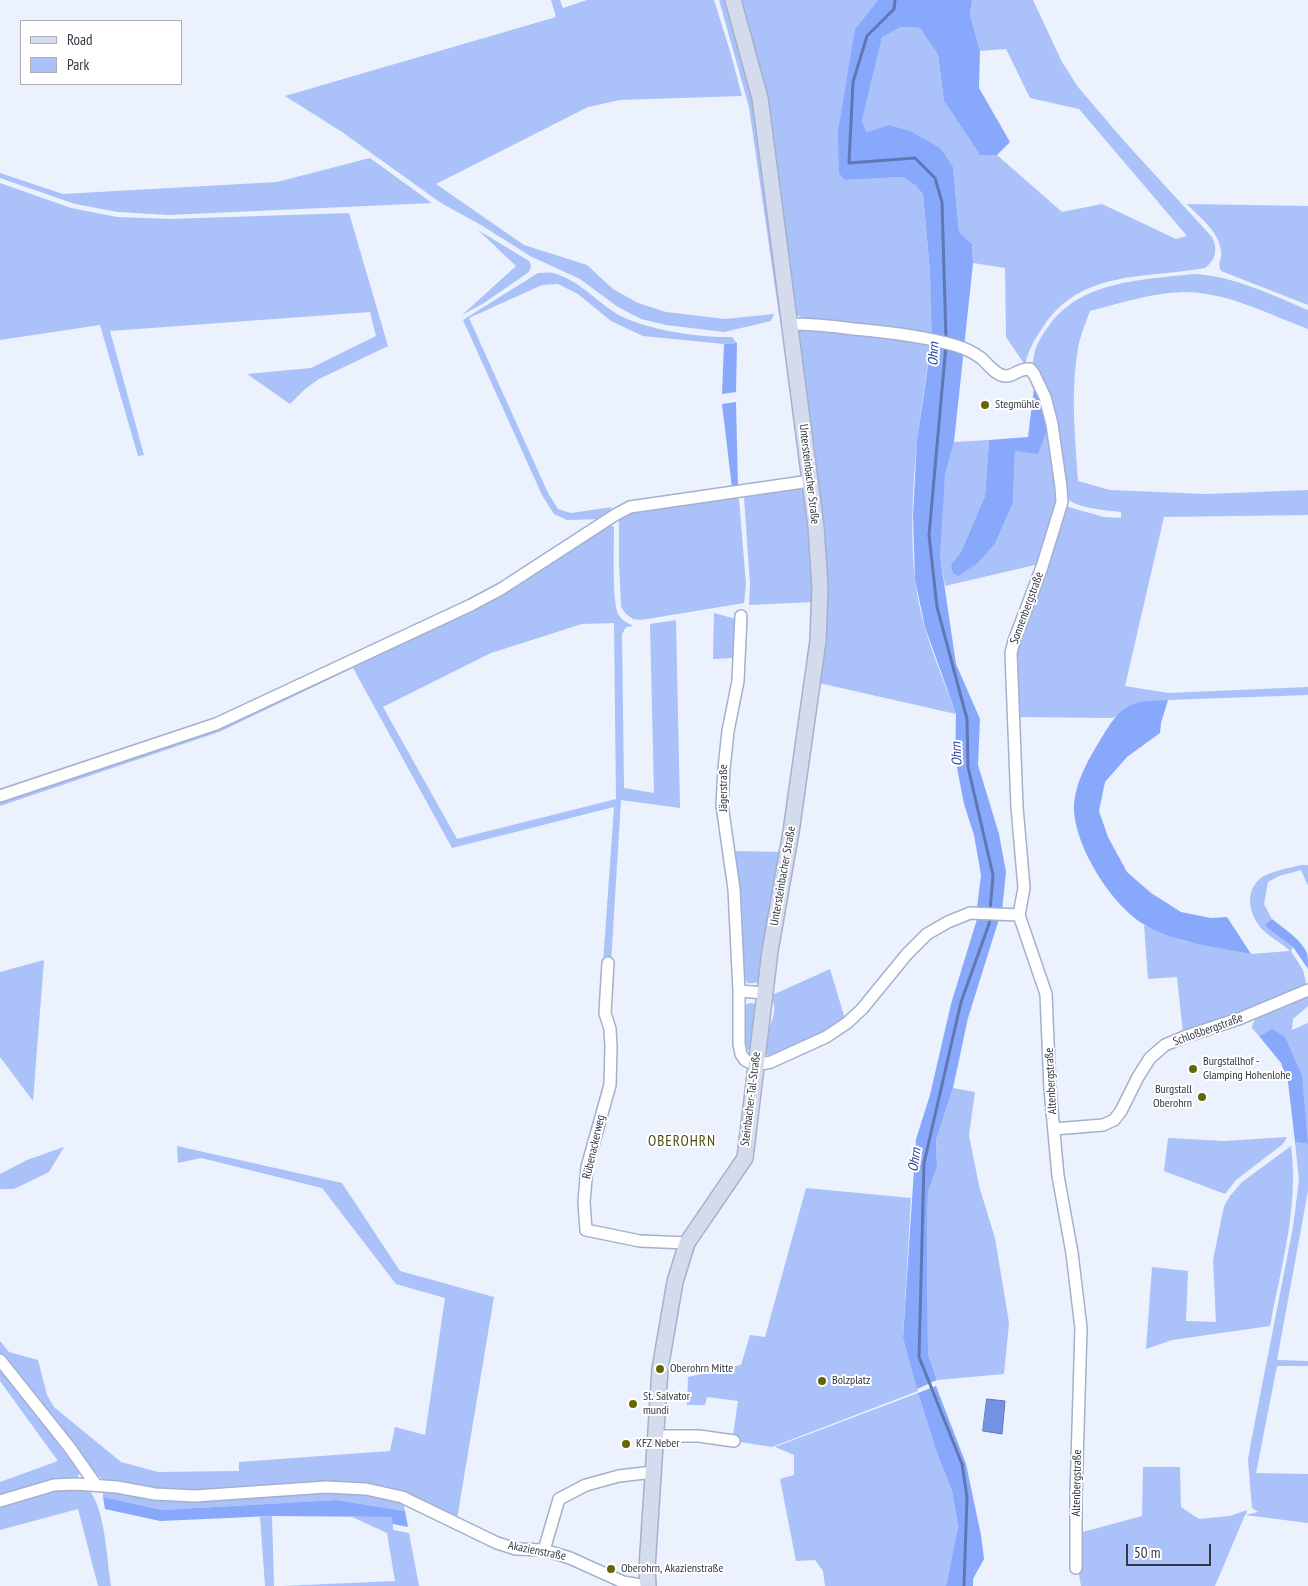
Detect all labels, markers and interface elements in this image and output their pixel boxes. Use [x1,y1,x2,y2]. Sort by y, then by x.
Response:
legend [20,20,182,85]
text: Road [67,30,93,49]
text: Park [67,55,89,74]
water label: Ohrn [925,342,943,366]
place label: Stegmühle [995,398,1039,412]
marker: Stegmühle [979,399,991,411]
street label: Untersteinbacher Straße [796,423,822,525]
street label: Sonnenbergstraße [1007,570,1047,646]
water label: Ohrn [948,742,966,766]
street label: Jägerstraße [717,764,731,812]
street label: Untersteinbacher Straße [767,825,799,927]
street label: Schloßbergstraße [1171,1011,1245,1049]
street label: Altenbergstraße [1042,1047,1060,1115]
street label: Steinbacher-Tal-Straße [738,1051,764,1147]
place label: Burgstallhof - Glamping Hohenlohe [1203,1055,1290,1083]
marker: Burgstallhof - Glamping Hohenlohe [1187,1063,1199,1075]
place label: Burgstall Oberohrn [1153,1083,1192,1111]
marker: Burgstall Oberohrn [1196,1091,1208,1103]
street label: Rübenackerweg [580,1114,608,1180]
district label: OBEROHRN [647,1133,717,1151]
water label: Ohrn [905,1147,925,1173]
place label: Oberohrn Mitte [670,1362,733,1376]
marker: Oberohrn Mitte [654,1363,666,1375]
place label: Bolzplatz [832,1374,870,1388]
marker: Bolzplatz [816,1375,828,1387]
place label: St. Salvator mundi [643,1390,690,1418]
marker: St. Salvator mundi [627,1398,639,1410]
place label: KFZ Neber [636,1437,680,1451]
marker: KFZ Neber [620,1438,632,1450]
street label: Altenbergstraße [1069,1449,1085,1517]
scale bar [1128,1534,1213,1566]
street label: Akazienstraße [507,1538,567,1564]
text: 50 m [1134,1543,1160,1562]
place label: Oberohrn, Akazienstraße [621,1562,723,1576]
marker: Oberohrn, Akazienstraße [605,1563,617,1575]

